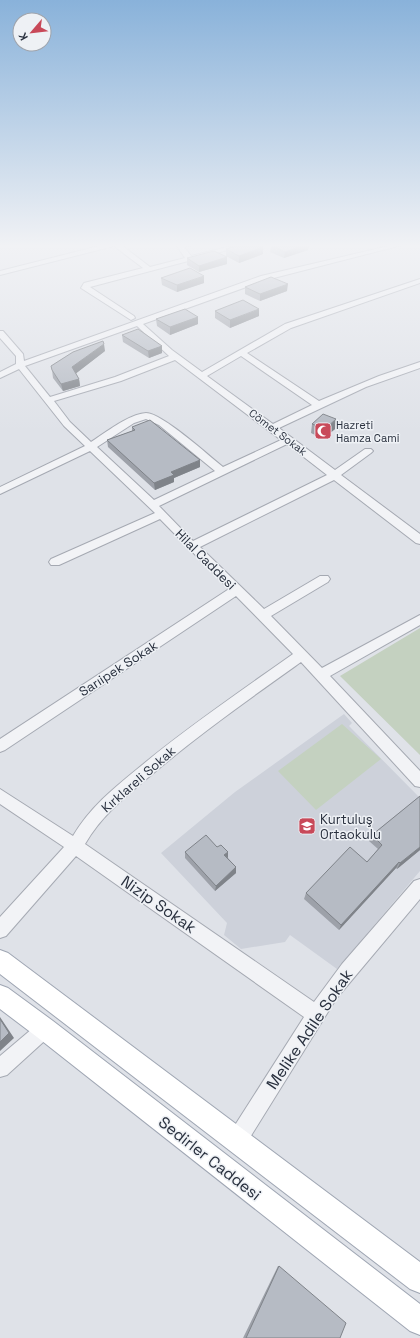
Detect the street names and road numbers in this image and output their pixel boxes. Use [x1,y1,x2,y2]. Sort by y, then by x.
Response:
street label: Cömet Sokak [246,406,310,458]
street label: Hilal Caddesi [172,525,240,593]
street label: Sarıipek Sokak [76,637,161,700]
street label: Kırklareli Sokak [98,742,179,816]
street label: Nizip Sokak [117,871,201,938]
street label: Melike Adile Sokak [261,965,358,1093]
street label: Sedirler Caddesi [154,1112,265,1205]

